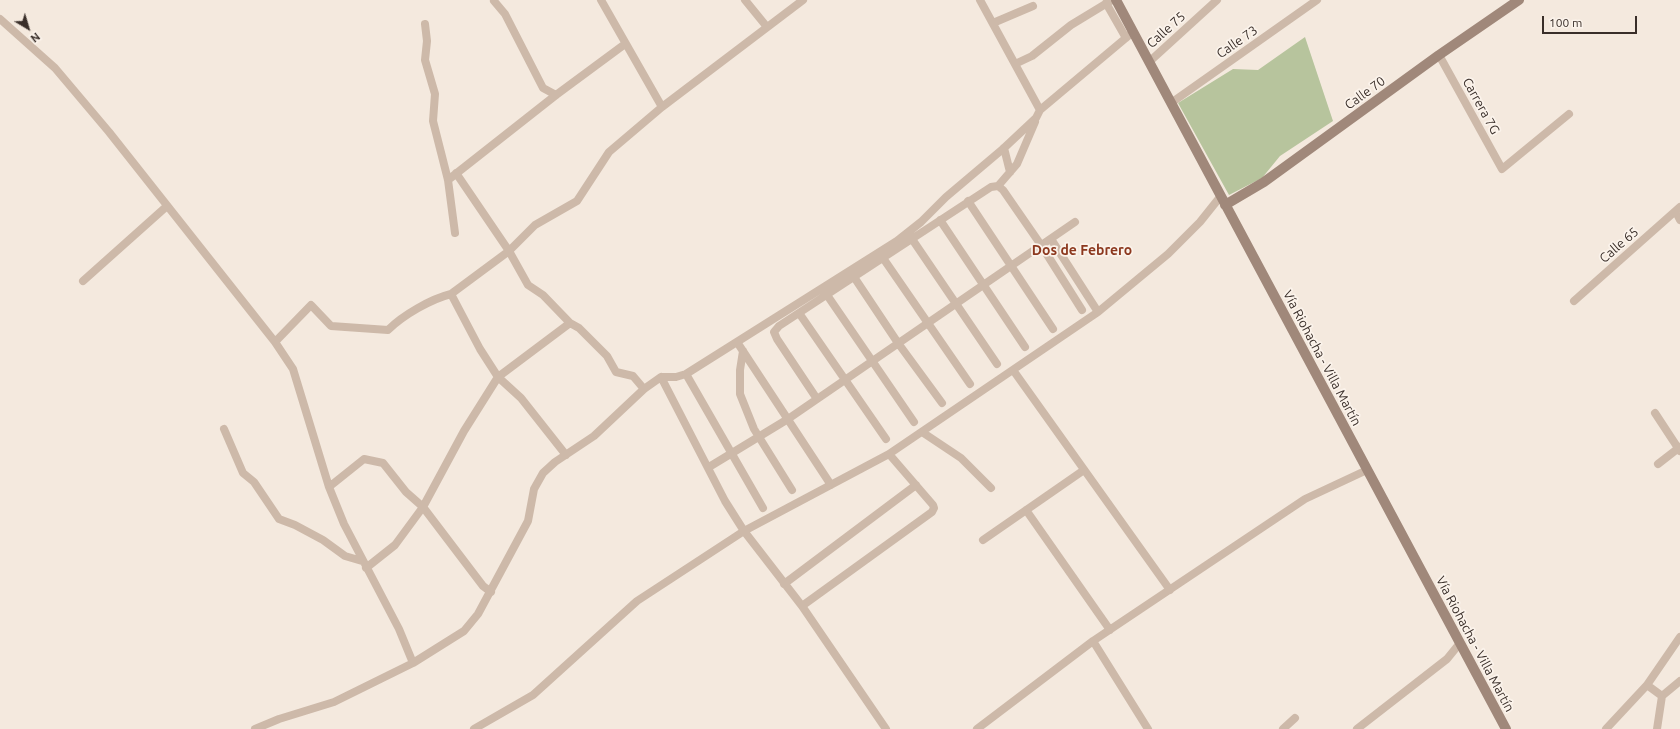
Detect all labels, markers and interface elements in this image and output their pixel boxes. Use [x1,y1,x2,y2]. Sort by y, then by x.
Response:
north arrow [8,8,48,48]
scale bar [1544,8,1639,34]
street label: Calle 75 [1144,9,1188,51]
text: 100 m [1549,16,1582,29]
street label: Calle 73 [1214,22,1260,62]
text: N [28,30,42,45]
street label: Calle 70 [1342,73,1388,113]
street label: Carrera 7G [1459,75,1503,137]
street label: Calle 65 [1596,224,1642,266]
district label: Dos de Febrero [1032,242,1132,258]
street label: Vía Riohacha - Villa Martín [1280,288,1364,428]
street label: Vía Riohacha - Villa Martín [1433,574,1517,714]

